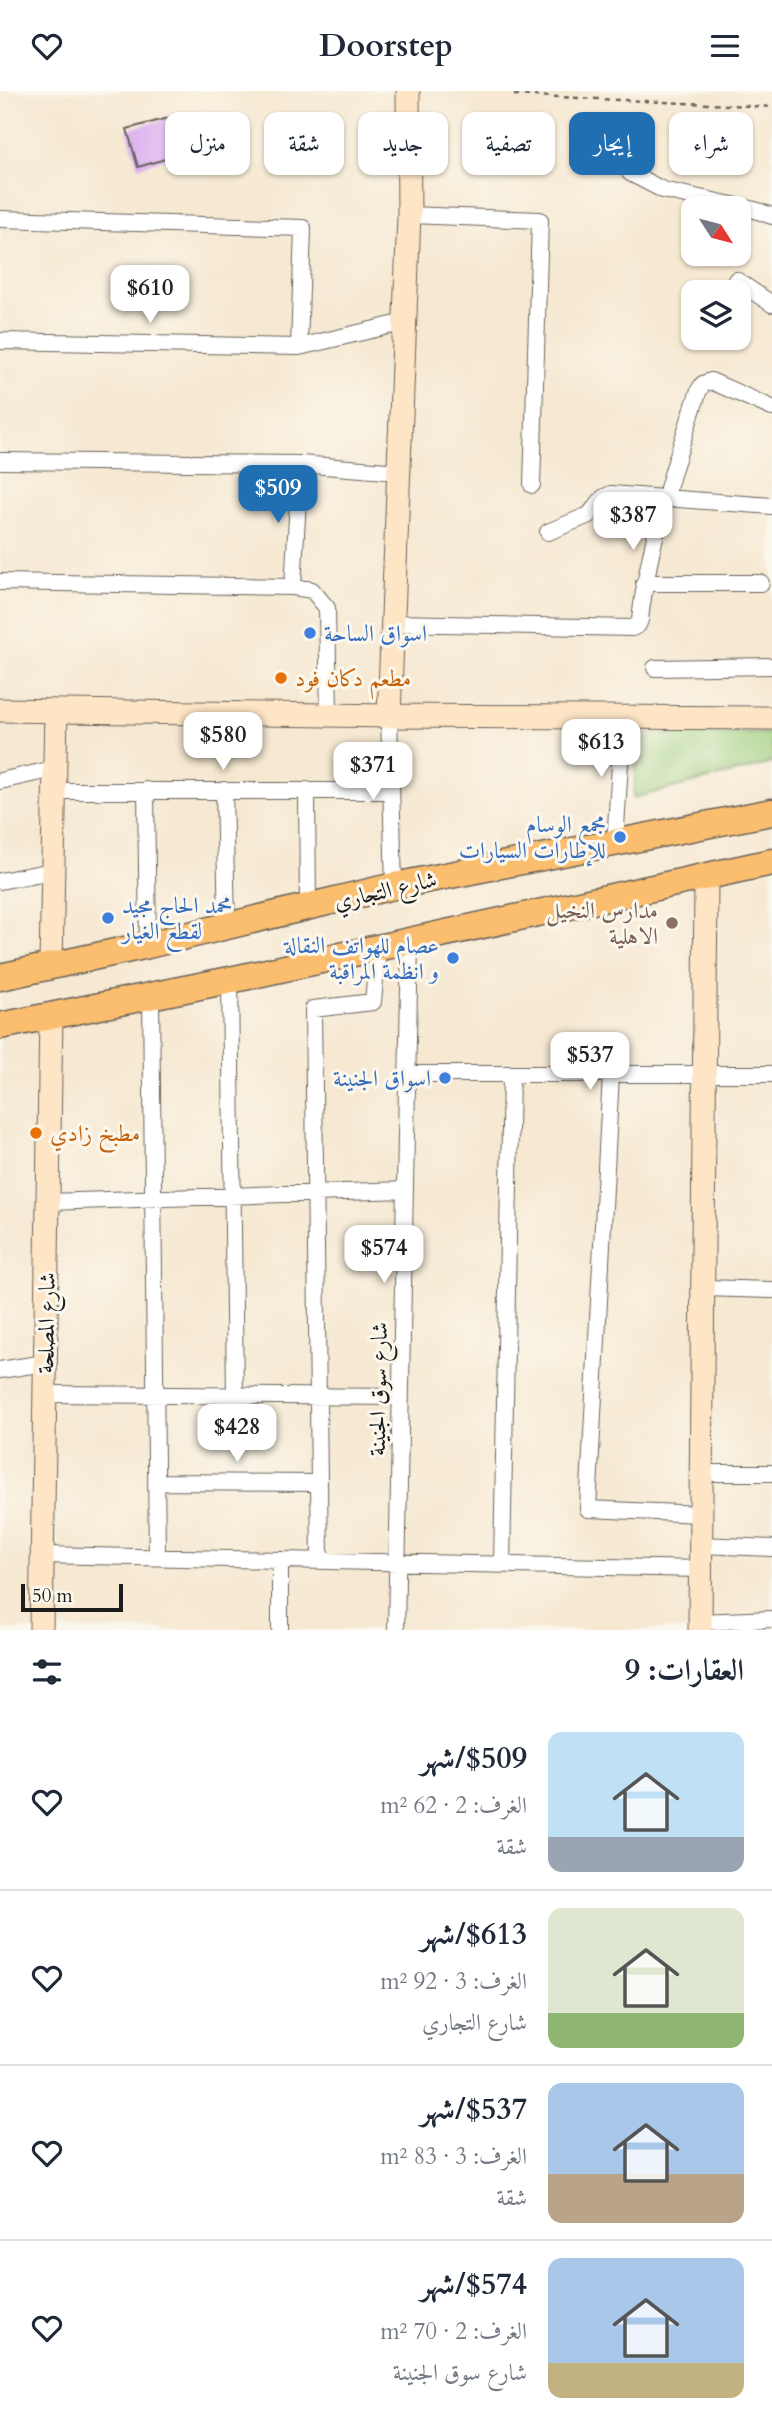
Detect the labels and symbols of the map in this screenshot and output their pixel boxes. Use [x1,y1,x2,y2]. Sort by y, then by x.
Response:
north arrow [681,196,751,266]
pin: $610 [109,265,191,325]
pin: $509 [237,465,319,525]
pin: $387 [592,493,674,552]
place label: اسواق الساحة [324,618,427,649]
marker: اسواق الساحة [302,625,318,641]
place label: مطعم دكان فود [295,663,411,700]
marker: مطعم دكان فود [273,670,289,686]
pin: $580 [182,713,264,772]
pin: $613 [560,719,642,779]
pin: $371 [332,743,414,802]
place label: مجمع الوسام للإطارات السيارات [459,809,606,867]
marker: مجمع الوسام للإطارات السيارات [612,829,628,845]
street label: شارع التجاري [330,864,441,921]
place label: محمد الحاج مجيد لقطع الغيار [120,890,232,952]
place label: مدارس النخيل الاهلية [546,895,658,952]
marker: محمد الحاج مجيد لقطع الغيار [100,910,116,926]
marker: مدارس النخيل الاهلية [664,915,680,931]
place label: عصام للهواتف النقالة و انظمة المراقبة [283,930,439,987]
marker: عصام للهواتف النقالة و انظمة المراقبة [445,950,461,966]
pin: $537 [549,1033,631,1092]
place label: اسواق الجنينة [333,1063,431,1094]
marker: اسواق الجنينة [437,1070,453,1086]
place label: مطبخ زادي [50,1118,140,1154]
marker: مطبخ زادي [28,1125,44,1141]
pin: $574 [343,1225,425,1285]
street label: شارع المصلحة [30,1272,67,1374]
street label: شارع سوق الجنينة [362,1322,399,1456]
pin: $428 [196,1405,278,1464]
scale bar [21,1581,122,1613]

